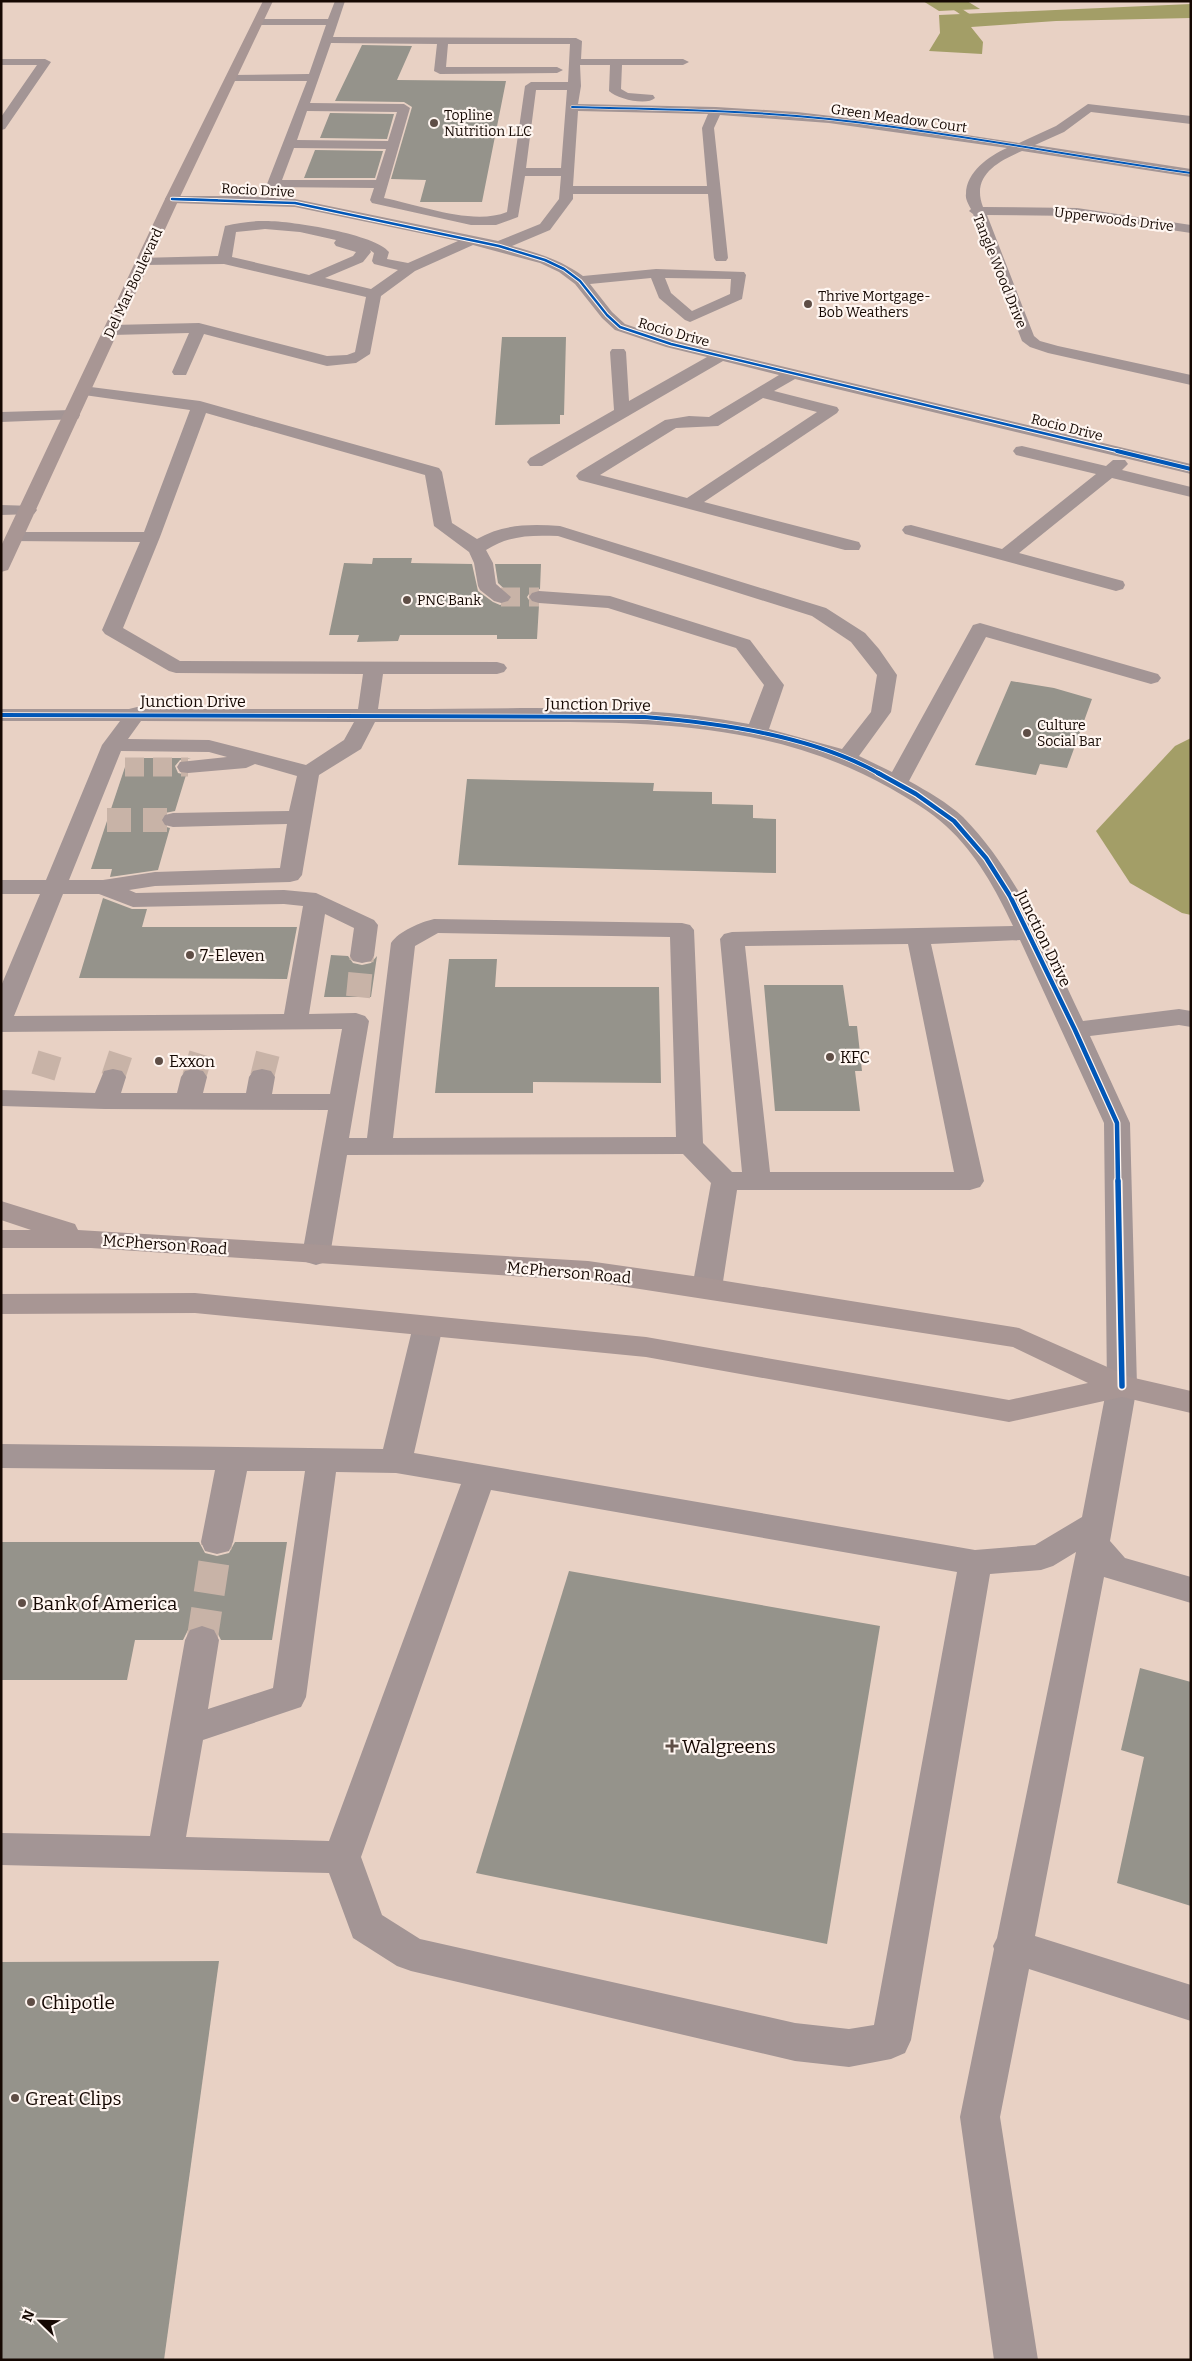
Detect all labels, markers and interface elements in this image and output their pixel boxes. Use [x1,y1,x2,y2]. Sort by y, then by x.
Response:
street label: Green Meadow Court [830,101,968,136]
place label: Topline Nutrition LLC [444,107,532,140]
marker: Topline Nutrition LLC [428,117,440,129]
street label: Rocio Drive [221,180,295,201]
street label: Upperwoods Drive [1053,204,1175,235]
street label: Tangle Wood Drive [969,212,1030,330]
street label: Del Mar Boulevard [101,226,166,341]
place label: Thrive Mortgage- Bob Weathers [818,288,931,321]
marker: Thrive Mortgage- Bob Weathers [802,298,814,310]
street label: Rocio Drive [636,314,712,351]
street label: Rocio Drive [1029,410,1105,445]
place label: PNC Bank [417,592,481,609]
marker: PNC Bank [401,594,413,606]
street label: Junction Drive [139,692,246,711]
street label: Junction Drive [544,694,651,715]
place label: Culture Social Bar [1037,717,1101,750]
marker: Culture Social Bar [1021,727,1033,739]
street label: Junction Drive [1011,886,1075,990]
place label: 7-Eleven [200,946,265,965]
marker: 7-Eleven [184,949,196,961]
place label: KFC [840,1048,870,1067]
marker: KFC [824,1051,836,1063]
place label: Exxon [169,1052,215,1071]
marker: Exxon [153,1055,165,1067]
street label: McPherson Road [102,1231,228,1258]
street label: McPherson Road [506,1258,632,1287]
place label: Bank of America [32,1592,178,1615]
marker: Bank of America [16,1597,28,1609]
place label: Walgreens [682,1735,776,1758]
marker: Walgreens [666,1740,678,1752]
place label: Chipotle [41,1991,115,2014]
marker: Chipotle [25,1996,37,2008]
place label: Great Clips [25,2087,122,2110]
marker: Great Clips [9,2092,21,2104]
north arrow [15,2296,65,2346]
text: N [19,2308,39,2324]

